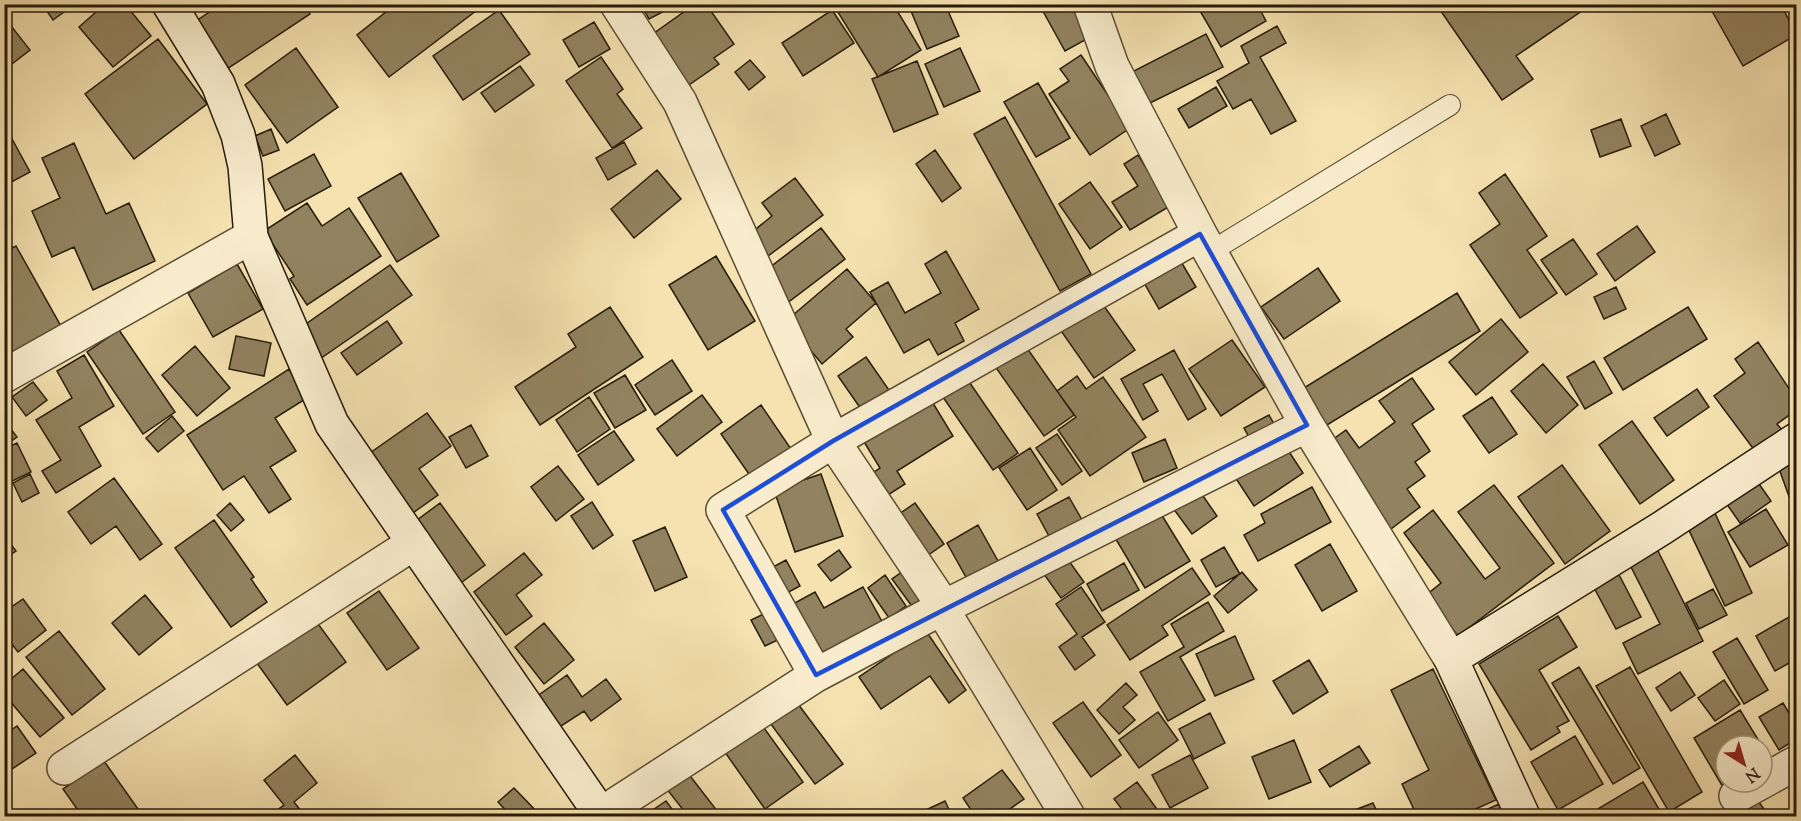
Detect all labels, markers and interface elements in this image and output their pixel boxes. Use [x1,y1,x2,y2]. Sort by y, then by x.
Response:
north arrow [1714,734,1774,794]
text: N [1739,761,1764,787]

